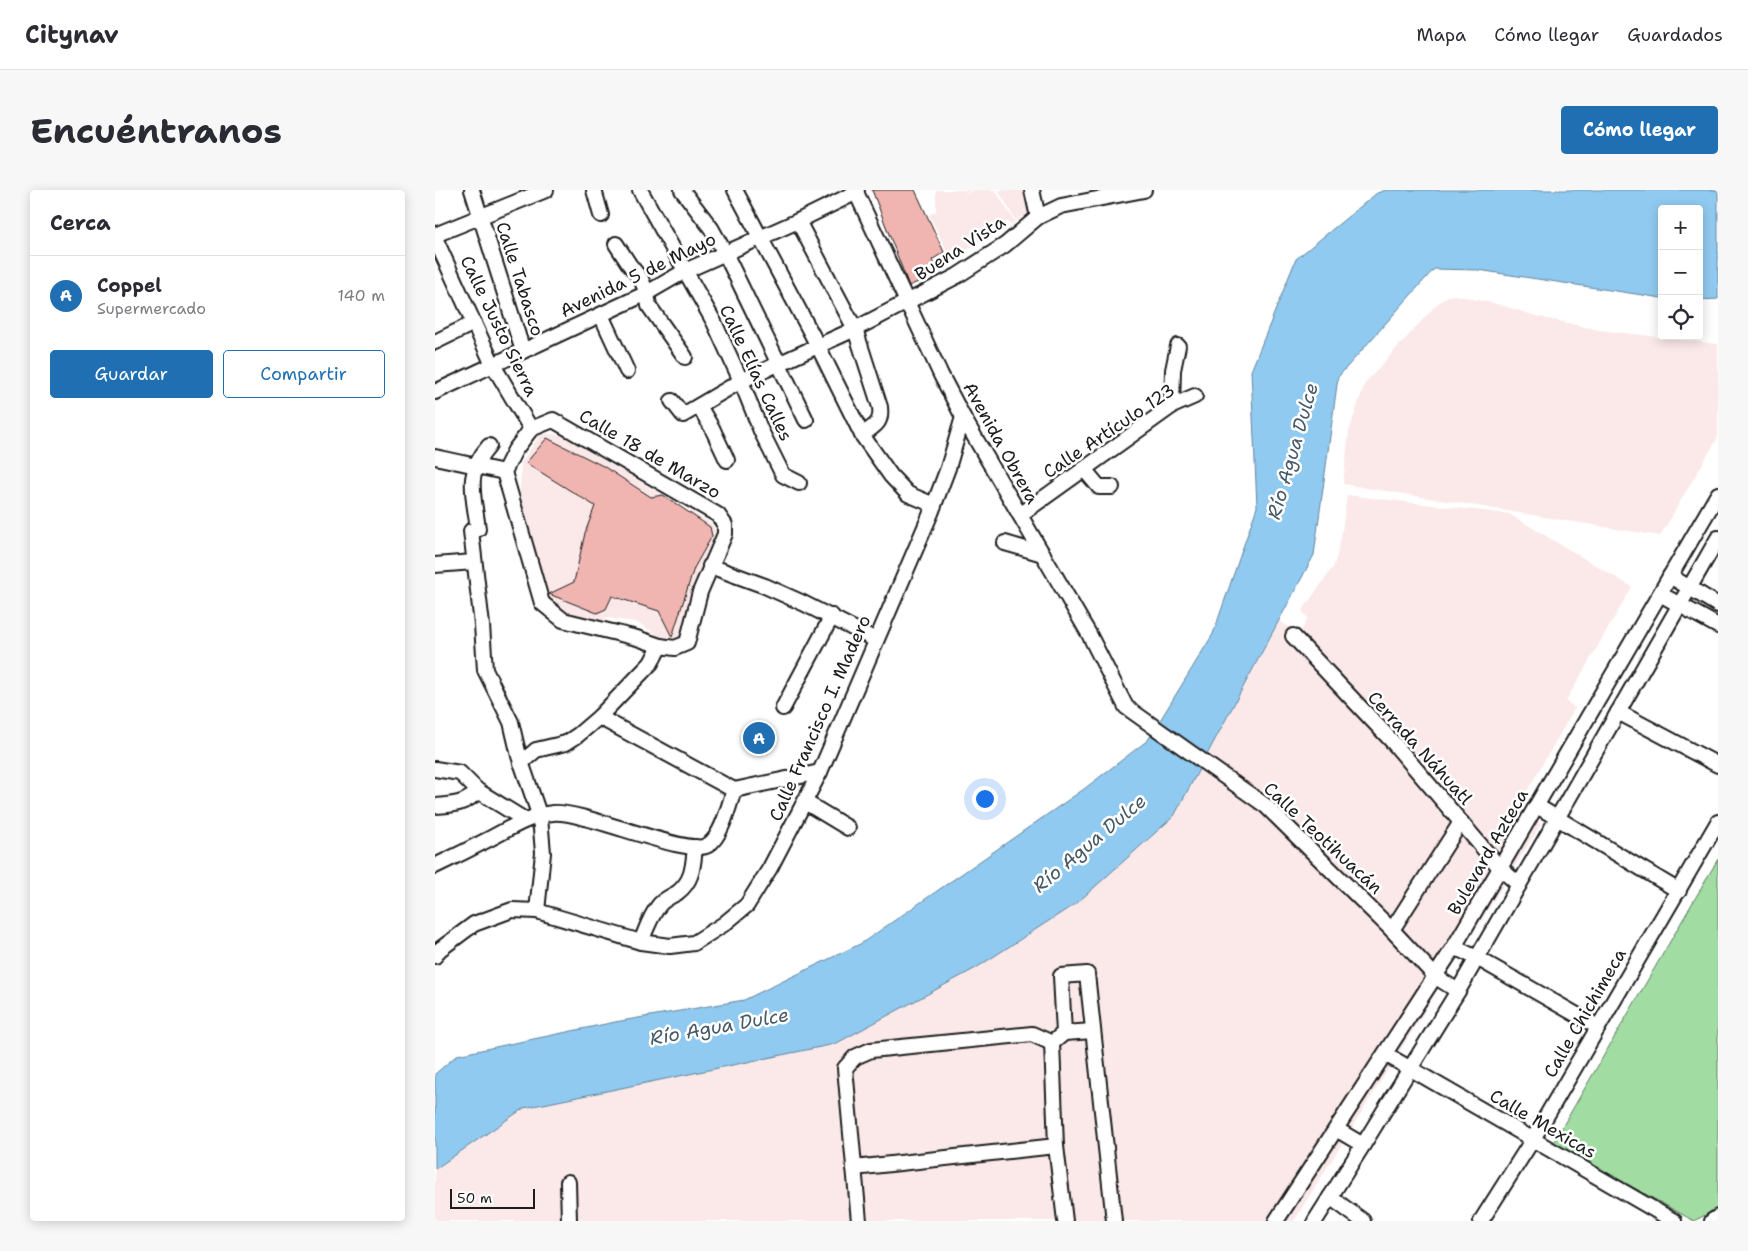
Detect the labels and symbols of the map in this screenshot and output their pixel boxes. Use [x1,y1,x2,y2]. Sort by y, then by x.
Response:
street label: Buena Vista [910,210,1010,286]
street label: Calle Tabasco [490,219,550,339]
street label: Avenida 5 de Mayo [556,227,720,323]
street label: Calle Justo Sierra [455,252,543,400]
street label: Calle Elías Calles [714,301,798,445]
street label: Avenida Obrera [958,378,1044,508]
street label: Calle Artículo 123 [1038,378,1180,484]
water label: Río Agua Dulce [1261,380,1324,522]
street label: Calle 18 de Marzo [575,404,725,504]
street label: Calle Francisco I. Madero [764,611,876,825]
street label: Cerrada Náhuatl [1362,686,1478,811]
pin: A [743,719,775,757]
street label: Calle Teotihuacán [1258,777,1388,899]
street label: Bulevard Azteca [1442,785,1534,919]
your location [972,786,998,812]
water label: Río Agua Dulce [1027,789,1151,898]
street label: Calle Chichimeca [1538,944,1632,1082]
water label: Río Agua Dulce [648,1002,791,1051]
street label: Calle Mexicas [1485,1084,1601,1164]
scale bar [450,1186,535,1209]

